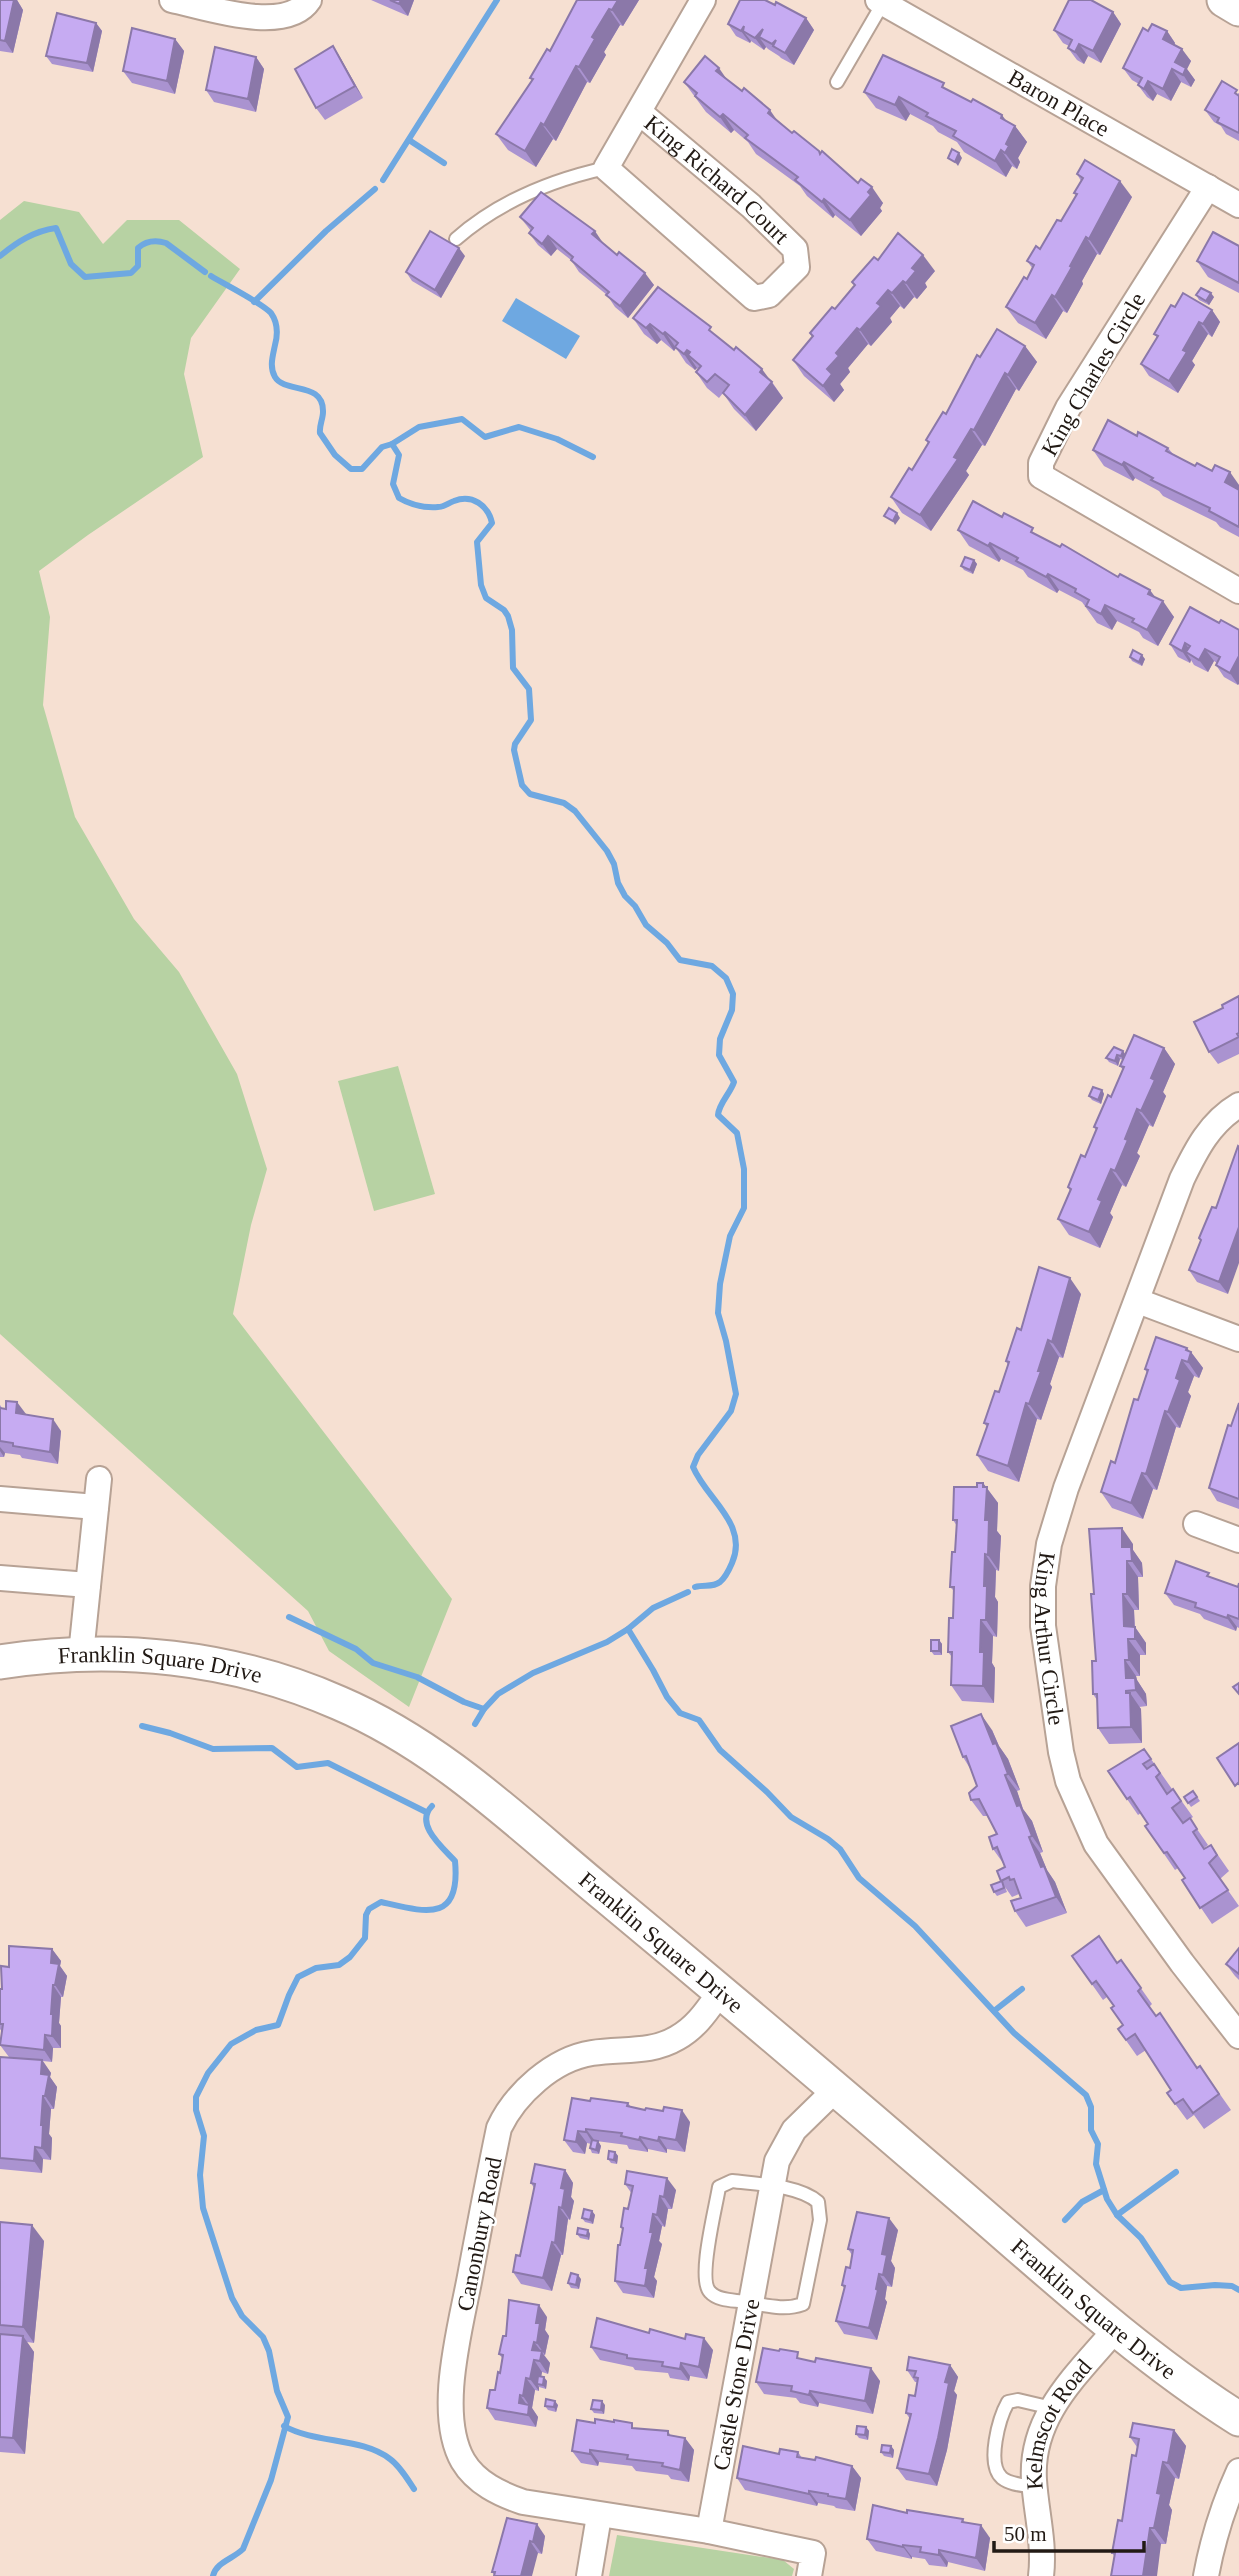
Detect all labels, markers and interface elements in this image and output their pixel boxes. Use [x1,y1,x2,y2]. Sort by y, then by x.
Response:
street label: Baron Place [1004,65,1113,142]
street label: King Richard Court [640,110,794,249]
street label: King Charles Circle [1037,288,1150,460]
street label: King Arthur Circle [1030,1551,1069,1727]
street label: Franklin Square Drive [57,1642,265,1688]
street label: Franklin Square Drive [574,1867,748,2018]
street label: Canonbury Road [452,2154,507,2313]
street label: Franklin Square Drive [1006,2234,1181,2384]
street label: Castle Stone Drive [708,2297,764,2472]
street label: Kelmscot Road [1022,2354,1097,2491]
scale bar [994,2510,1144,2554]
text: 50 m [1004,2522,1047,2546]

